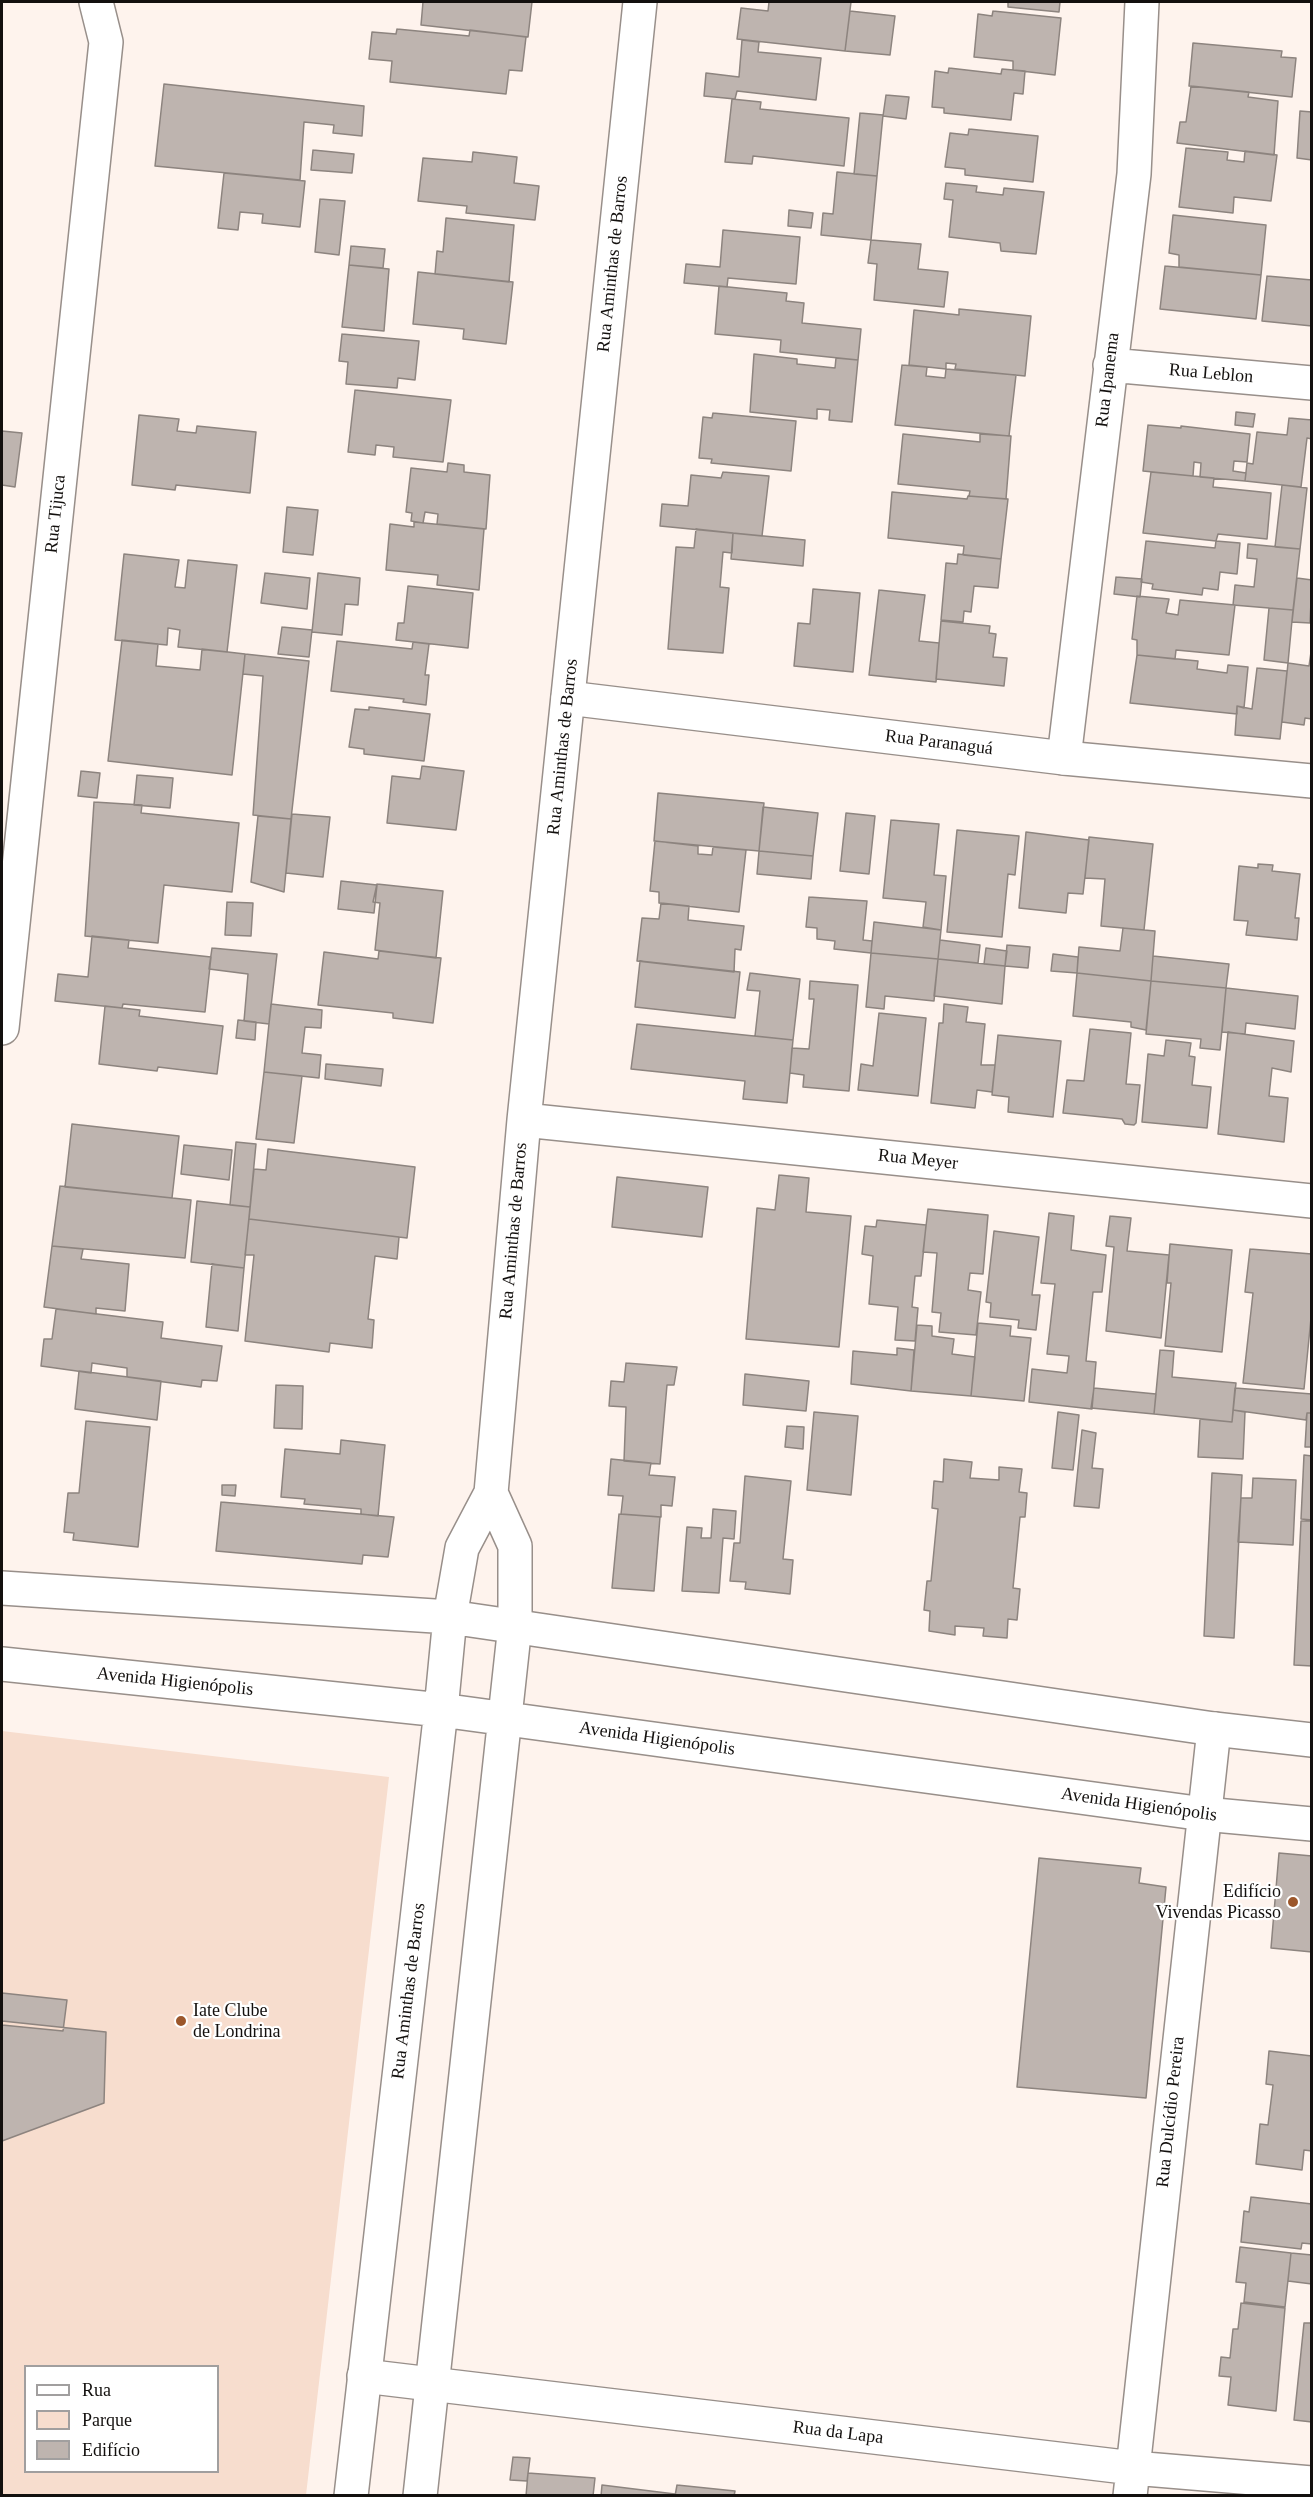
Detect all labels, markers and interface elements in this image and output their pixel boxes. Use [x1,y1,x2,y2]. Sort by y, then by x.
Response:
street label: Rua Aminthas de Barros [593,175,633,353]
street label: Rua Ipanema [1091,331,1125,429]
street label: Rua Leblon [1168,360,1254,388]
street label: Rua Tijuca [41,474,71,554]
street label: Rua Aminthas de Barros [543,658,583,836]
street label: Rua Paranaguá [884,726,994,760]
street label: Rua Aminthas de Barros [496,1142,532,1320]
street label: Rua Meyer [877,1145,959,1175]
street label: Avenida Higienópolis [96,1663,254,1701]
street label: Avenida Higienópolis [578,1717,736,1761]
street label: Avenida Higienópolis [1060,1783,1218,1827]
place label: Edifício Vivendas Picasso [1156,1881,1281,1924]
marker: Edifício Vivendas Picasso [1286,1895,1300,1909]
street label: Rua Aminthas de Barros [387,1902,431,2080]
place label: Iate Clube de Londrina [193,2000,280,2042]
marker: Iate Clube de Londrina [174,2014,188,2028]
street label: Rua Dulcídio Pereira [1152,2035,1190,2189]
legend [24,2365,219,2473]
text: Rua [82,2380,111,2400]
text: Parque [82,2410,132,2430]
street label: Rua da Lapa [792,2417,884,2449]
text: Edifício [82,2440,140,2460]

